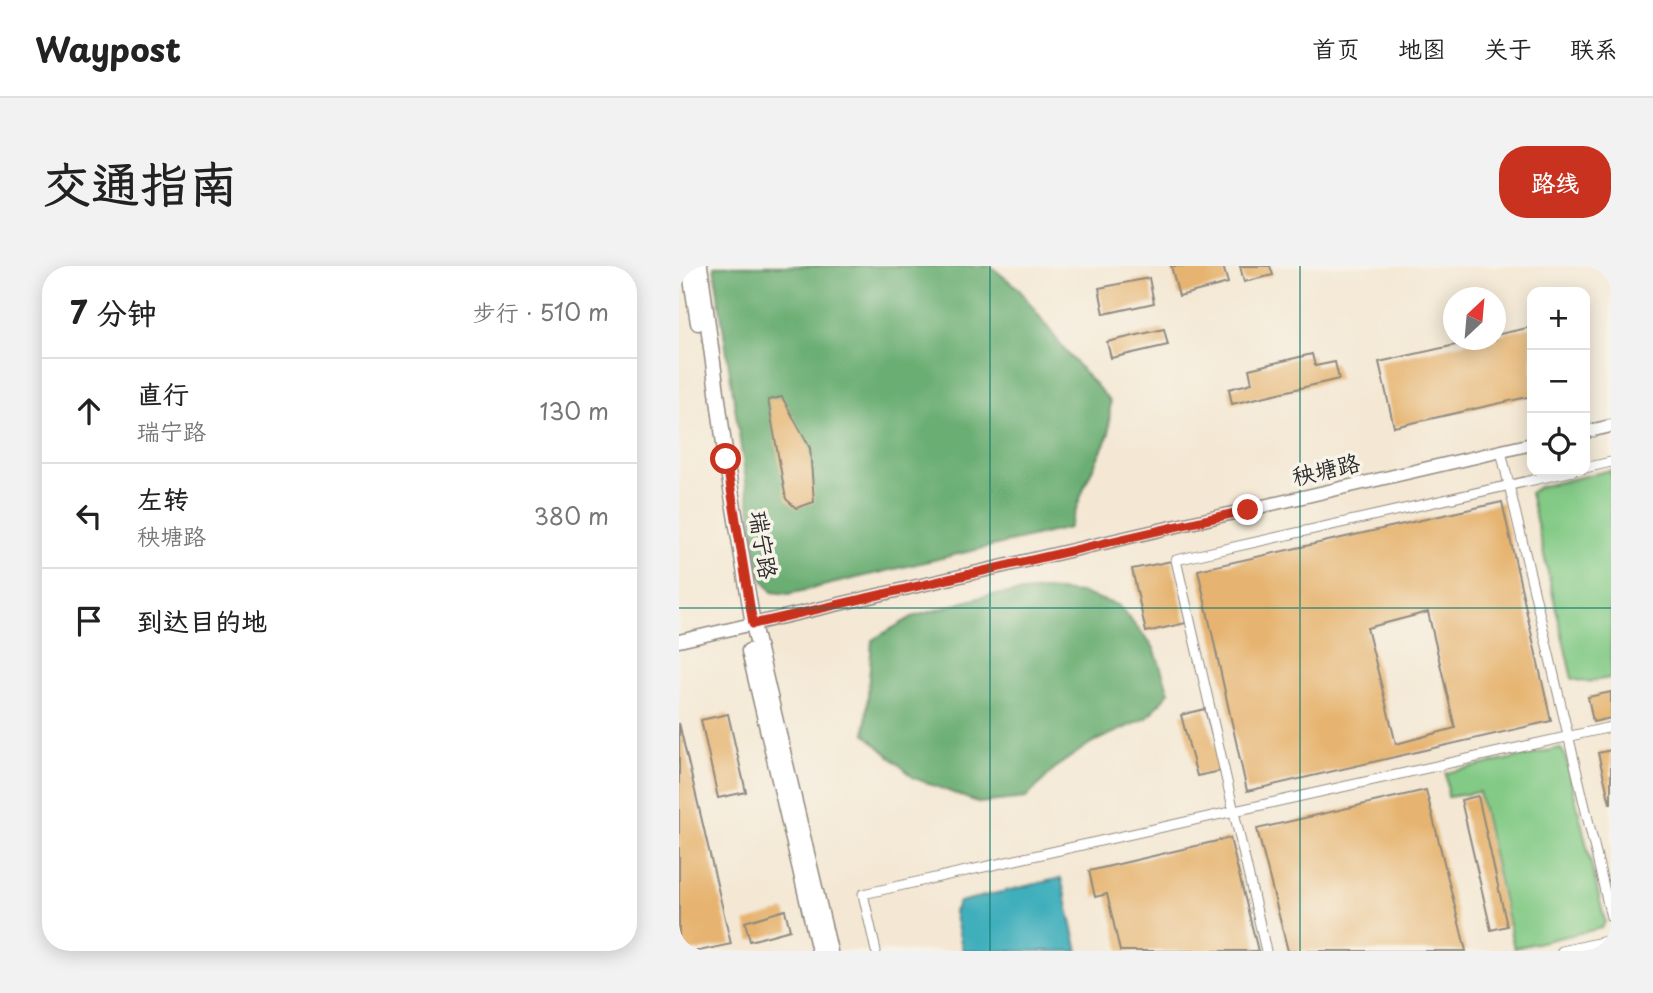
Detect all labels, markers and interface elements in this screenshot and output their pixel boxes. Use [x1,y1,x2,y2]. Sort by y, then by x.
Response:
text: Waypost [35,23,181,73]
text: 首页 [1312,30,1360,66]
text: 地图 [1398,30,1446,66]
text: 关于 [1484,30,1532,66]
text: 联系 [1570,30,1618,66]
text: 交通指南 [42,145,238,219]
button: 路线 [1499,146,1611,218]
north arrow [1443,287,1506,350]
map controls [1527,287,1590,476]
button: + [1527,287,1590,350]
text: 7 分钟 [70,289,157,334]
text: 步行 · 510 m [473,294,609,329]
button: − [1527,350,1590,413]
text: 直行 [137,374,189,413]
icon: ahead [70,392,108,430]
text: 130 m [539,393,609,428]
text: 瑞宁路 [137,413,206,448]
button: locate [1527,413,1590,476]
route start [710,443,741,474]
street label: 秧塘路 [1288,444,1363,493]
text: 左转 [137,479,189,518]
route end [1232,494,1263,525]
icon: left [70,497,108,535]
text: 380 m [534,498,609,533]
street label: 瑞宁路 [742,508,787,582]
text: 秧塘路 [137,518,206,553]
text: 到达目的地 [137,601,267,640]
icon: arrive [70,602,108,640]

